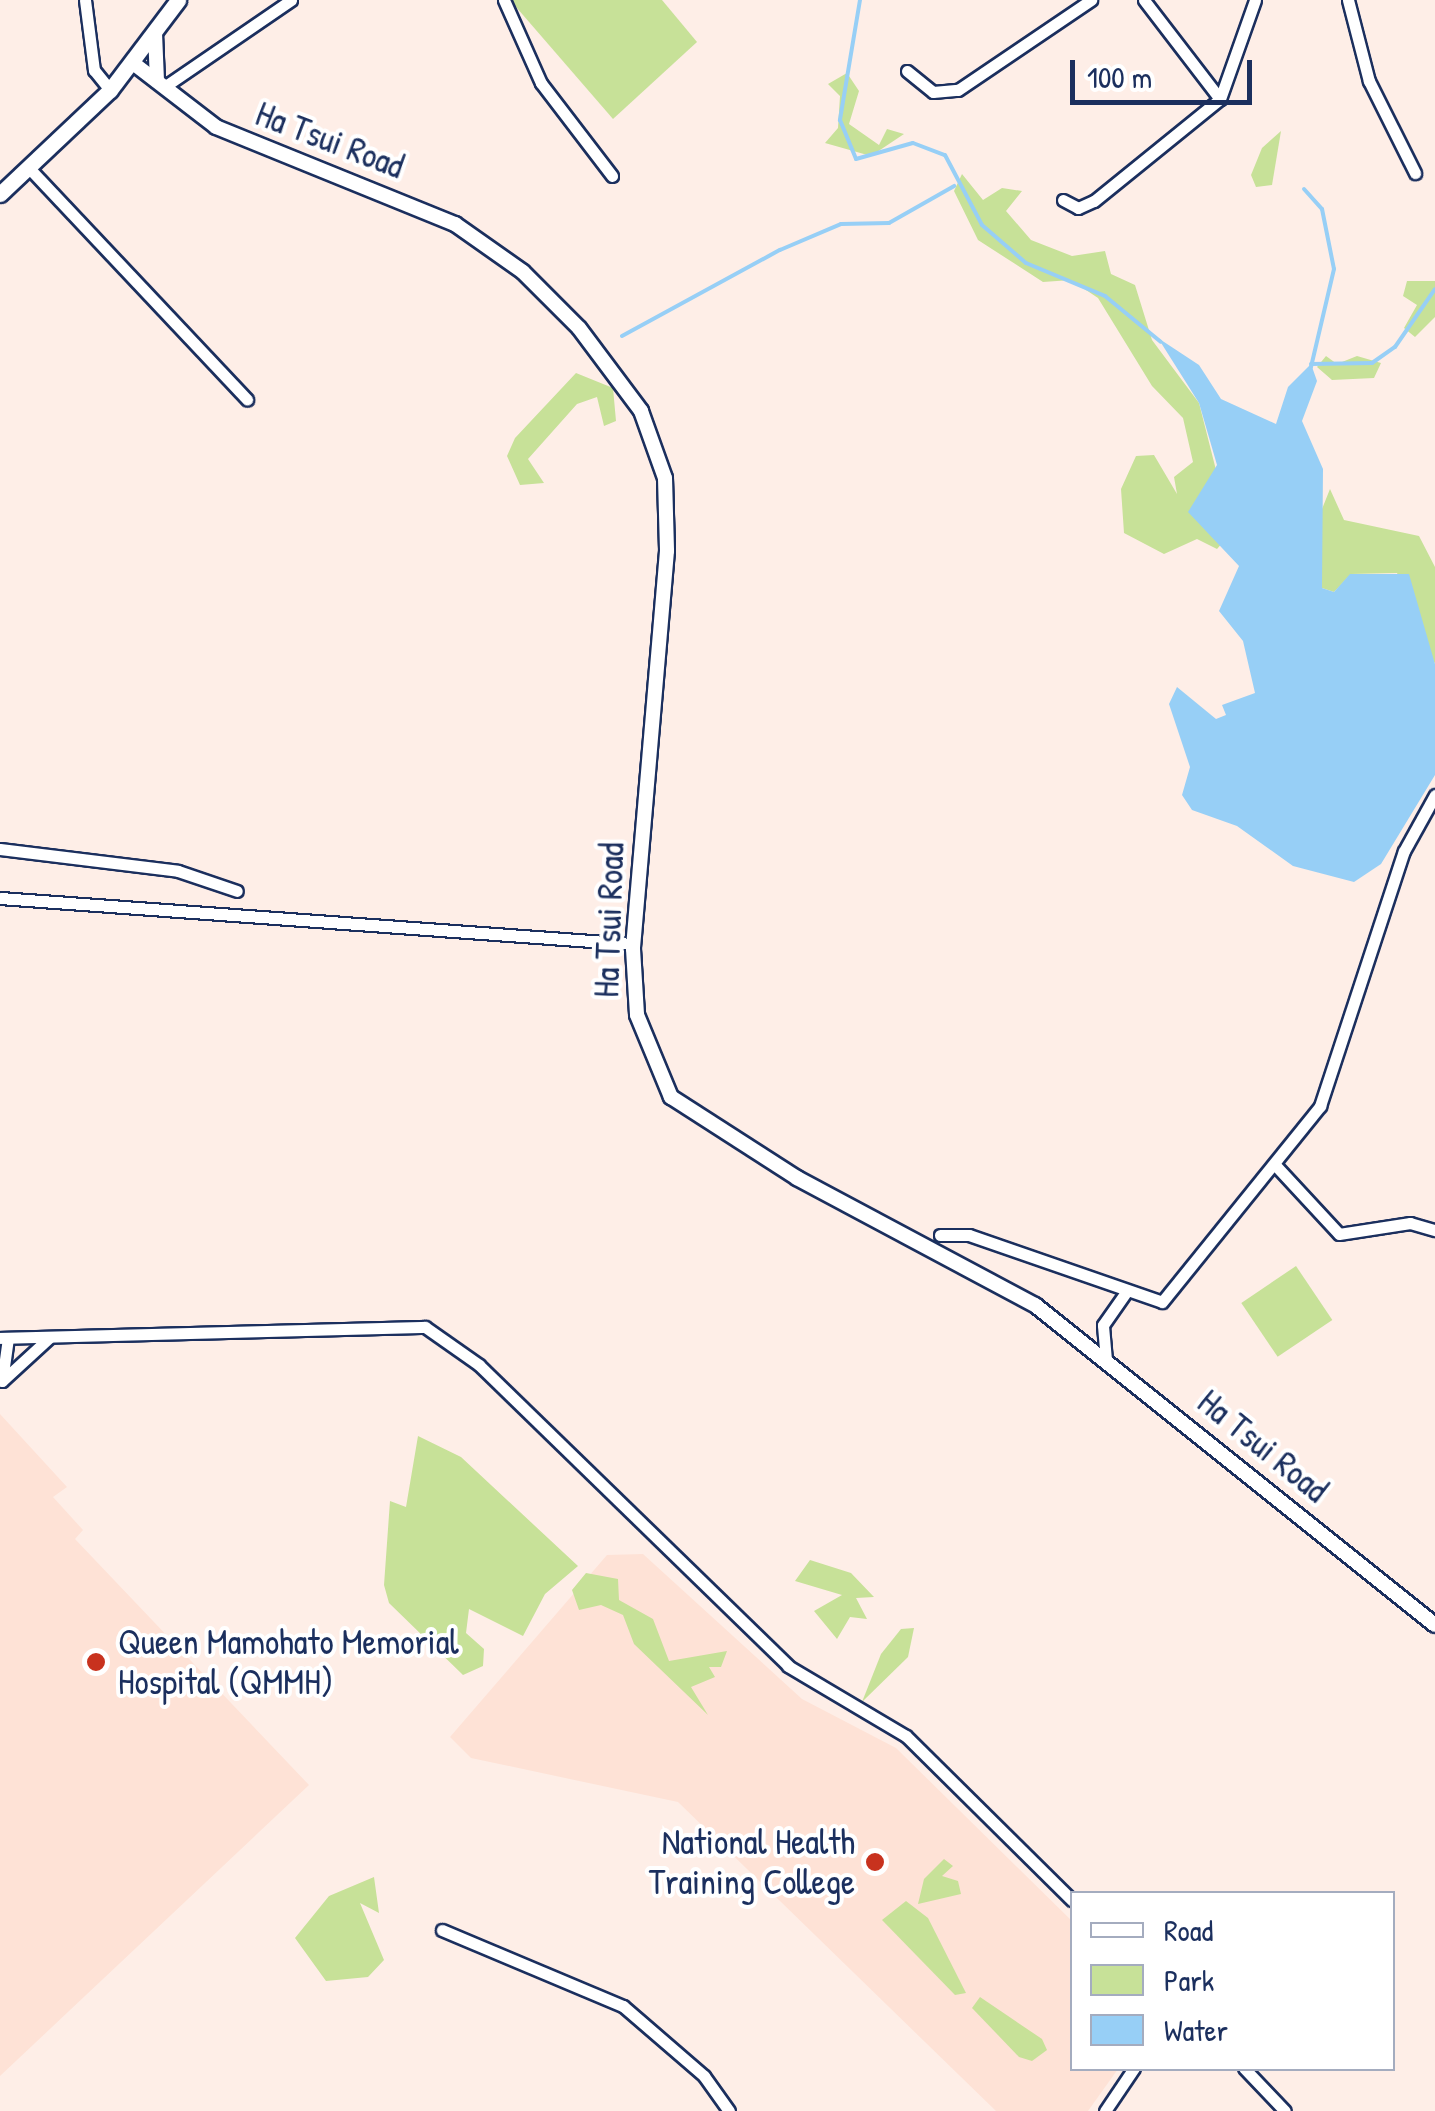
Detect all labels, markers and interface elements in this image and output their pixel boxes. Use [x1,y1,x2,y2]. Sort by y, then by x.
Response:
scale bar [1075,40,1258,102]
text: 100 m [1087,57,1152,97]
street label: Ha Tsui Road [250,93,410,187]
street label: Ha Tsui Road [585,842,633,998]
street label: Ha Tsui Road [1189,1381,1337,1511]
place label: Queen Mamohato Memorial Hospital (QMMH) [118,1621,459,1703]
marker: Queen Mamohato Memorial Hospital (QMMH) [83,1649,109,1675]
place label: National Health Training College [649,1821,855,1903]
marker: National Health Training College [864,1851,886,1873]
legend [1070,1891,1395,2071]
text: Road [1164,1910,1213,1950]
text: Park [1164,1960,1214,2000]
text: Water [1164,2010,1228,2050]

